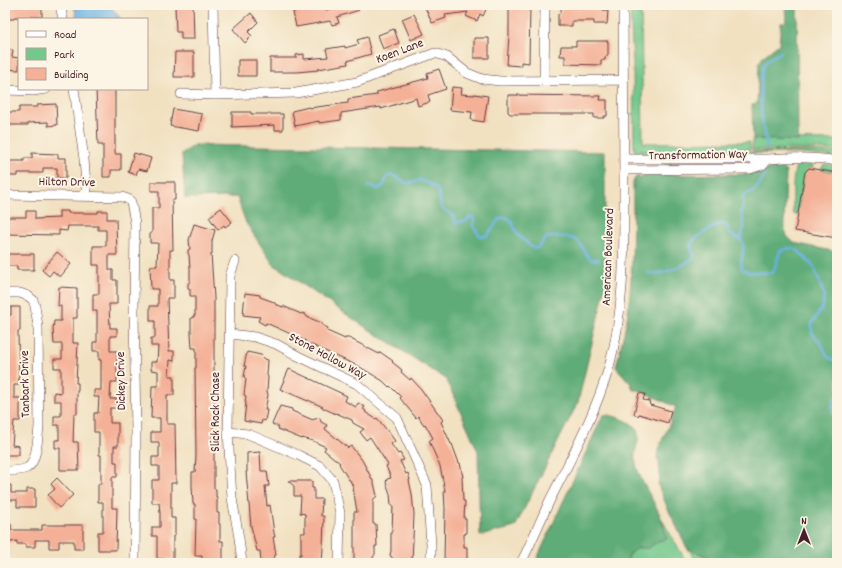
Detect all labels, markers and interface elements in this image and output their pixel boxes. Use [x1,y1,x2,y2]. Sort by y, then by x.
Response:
legend [18,18,148,90]
text: Road [54,27,76,44]
street label: Koen Lane [373,34,427,70]
text: Park [54,47,75,64]
text: Building [54,67,89,84]
street label: Transformation Way [649,146,748,166]
street label: Hilton Drive [38,173,96,193]
street label: American Boulevard [598,208,620,306]
street label: Stone Hollow Way [285,329,370,386]
street label: Tanbark Drive [16,350,36,418]
street label: Dickey Drive [112,351,132,410]
street label: Slick Rock Chase [207,372,226,452]
north arrow [784,510,824,550]
text: N [801,514,807,530]

